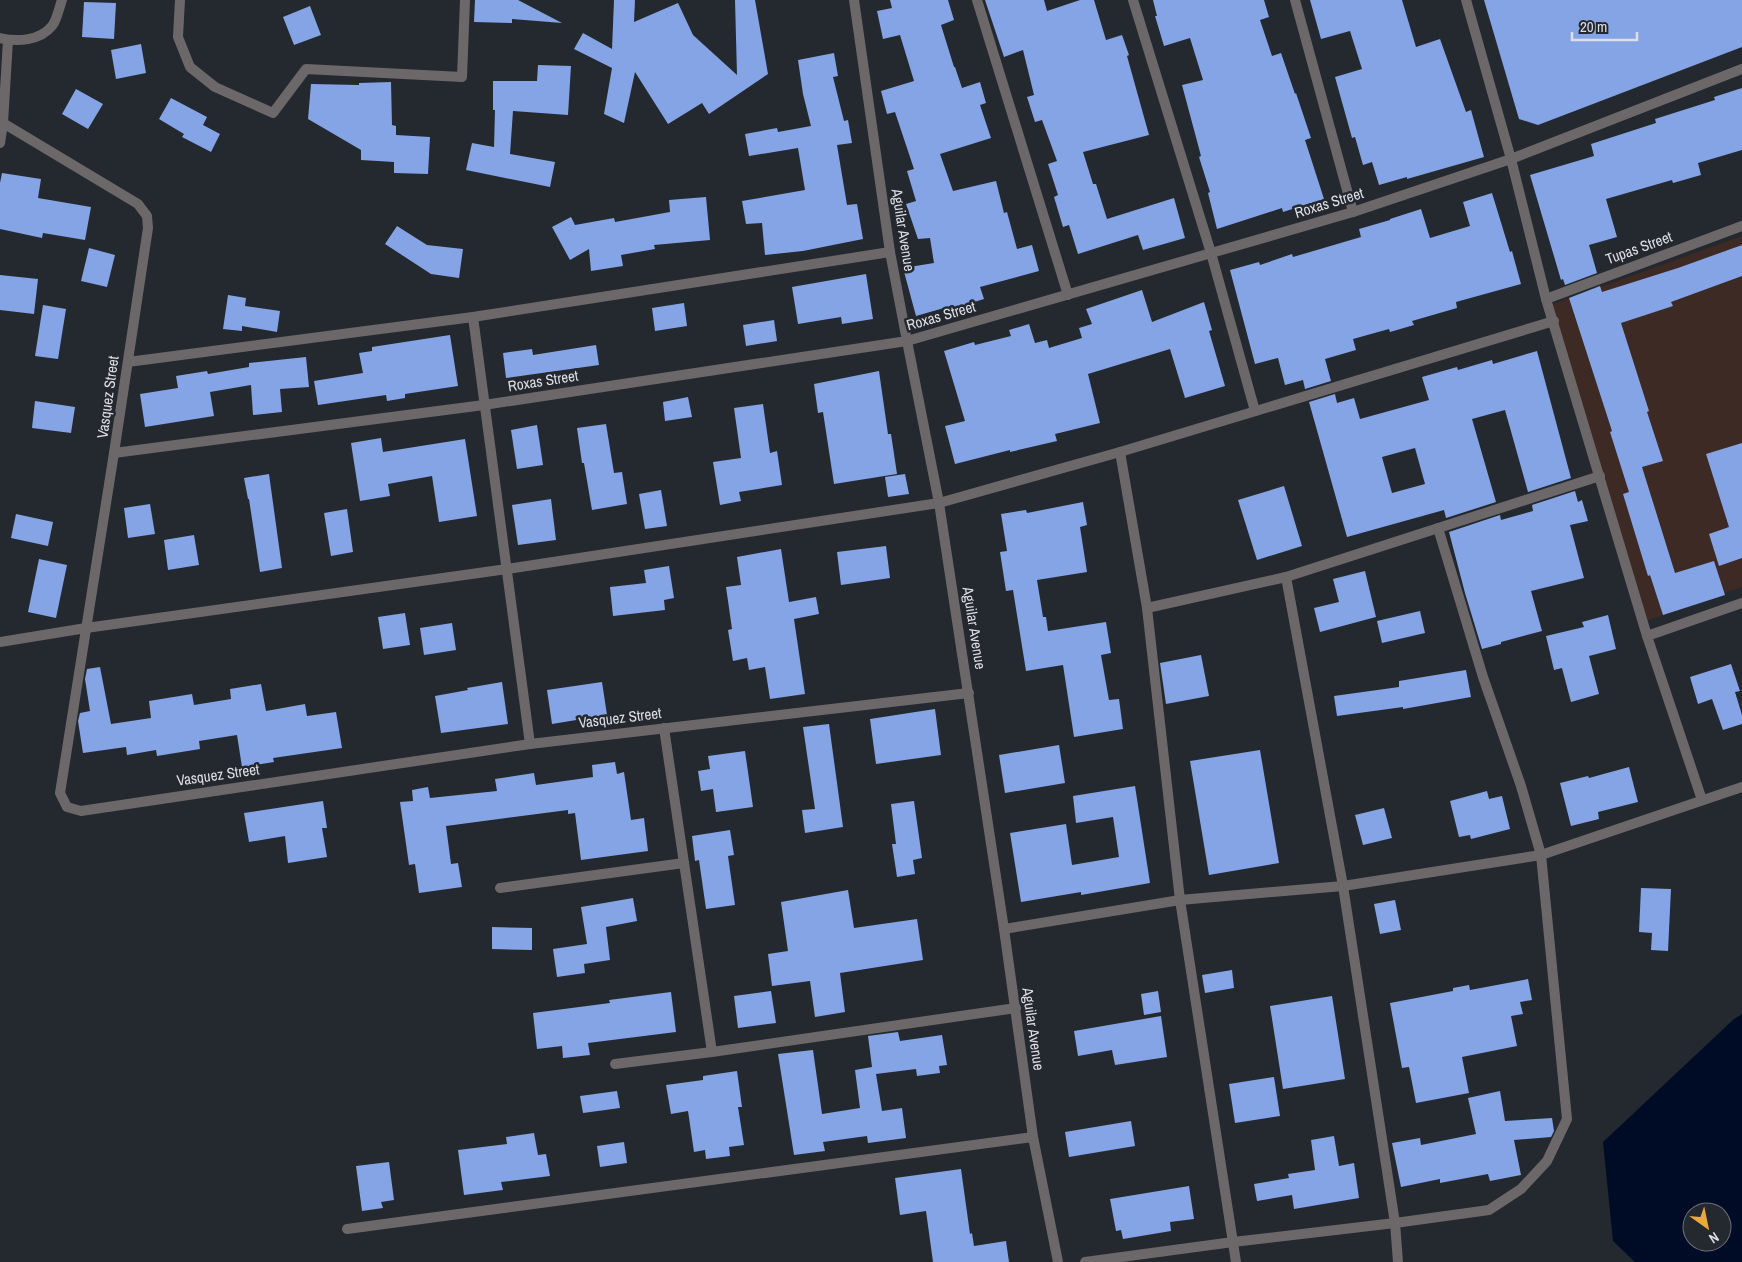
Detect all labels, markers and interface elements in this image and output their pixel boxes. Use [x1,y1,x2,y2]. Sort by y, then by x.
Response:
scale bar [1572,10,1637,42]
text: 20 m [1580,16,1607,37]
street label: Roxas Street [1292,182,1366,223]
street label: Aguilar Avenue [886,186,920,273]
street label: Tupas Street [1603,226,1676,269]
street label: Roxas Street [904,295,978,335]
street label: Vasquez Street [91,354,124,440]
street label: Roxas Street [506,364,580,396]
street label: Aguilar Avenue [957,584,991,671]
street label: Vasquez Street [577,702,663,733]
street label: Vasquez Street [175,758,261,791]
street label: Aguilar Avenue [1017,985,1050,1072]
north arrow [1682,1202,1732,1252]
text: N [1706,1228,1722,1248]

